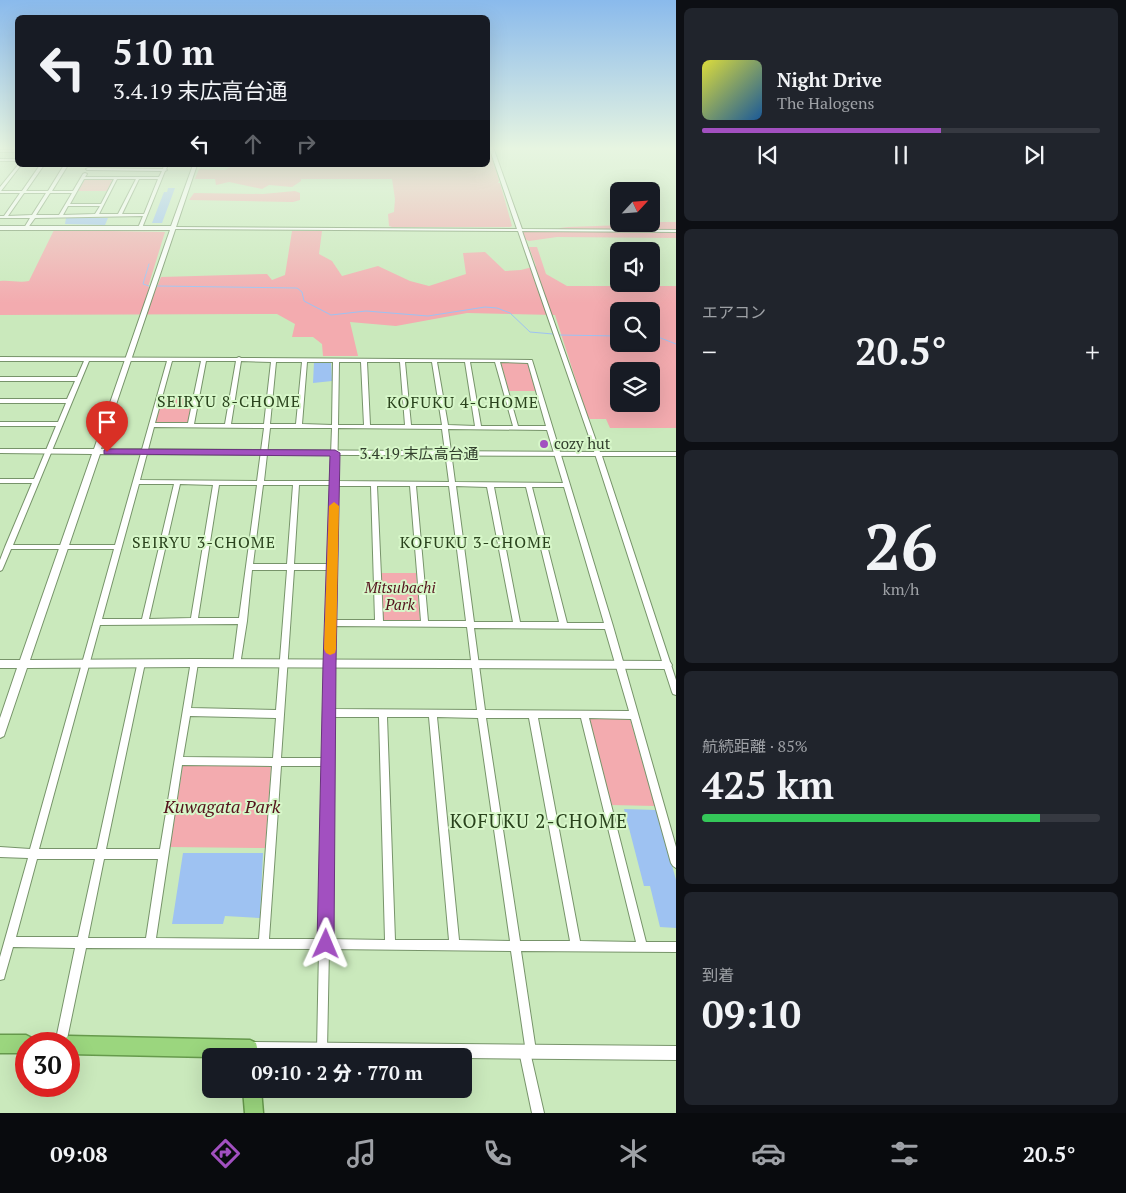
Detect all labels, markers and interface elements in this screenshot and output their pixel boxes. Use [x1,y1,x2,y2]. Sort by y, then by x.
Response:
text: 510 m [113,29,214,75]
icon: left [30,35,95,100]
text: Night Drive [777,67,882,92]
text: 3.4.19 末広高台通 [113,76,288,105]
text: The Halogens [777,92,875,114]
icon: left [186,130,214,158]
icon: ahead [239,130,267,158]
icon: right [292,130,320,158]
icon: previous [754,141,782,169]
icon: pause [887,141,915,169]
icon: next [1020,141,1048,169]
north arrow [610,182,660,232]
map controls [610,182,660,412]
button: sound [610,242,660,292]
text: エアコン [702,301,766,323]
button: search [610,302,660,352]
text: 20.5° [855,326,947,376]
text: − [702,333,717,370]
text: + [1085,333,1100,370]
button: layers [610,362,660,412]
district label: SEIRYU 8-CHOME [157,390,301,412]
district label: KOFUKU 4-CHOME [387,391,539,413]
pin [86,401,128,452]
icon: arrive [93,408,121,436]
place label: cozy hut [554,433,611,453]
marker: cozy hut [538,438,550,450]
street label: 3.4.19 末広高台通 [360,443,479,463]
text: 26 [864,502,938,589]
district label: SEIRYU 3-CHOME [132,531,276,553]
district label: KOFUKU 3-CHOME [400,531,552,553]
park label: Mitsubachi Park [363,577,436,614]
text: km/h [883,578,919,600]
text: 航続距離 · 85% [702,735,808,757]
text: 425 km [702,760,834,810]
park label: Kuwagata Park [163,794,281,818]
district label: KOFUKU 2-CHOME [450,808,628,833]
position arrow [299,917,351,969]
text: 到着 [702,964,734,986]
text: 09:10 [702,989,801,1039]
speed limit sign: 30 [15,1032,80,1097]
text: 09:10 · 2 分 · 770 m [252,1060,422,1085]
icon: directions [208,1136,243,1171]
icon: music [344,1136,379,1171]
icon: phone [480,1136,515,1171]
icon: climate [616,1136,651,1171]
icon: car [751,1136,786,1171]
icon: filters [887,1136,922,1171]
text: 09:08 [50,1139,108,1168]
text: 20.5° [1023,1139,1076,1168]

